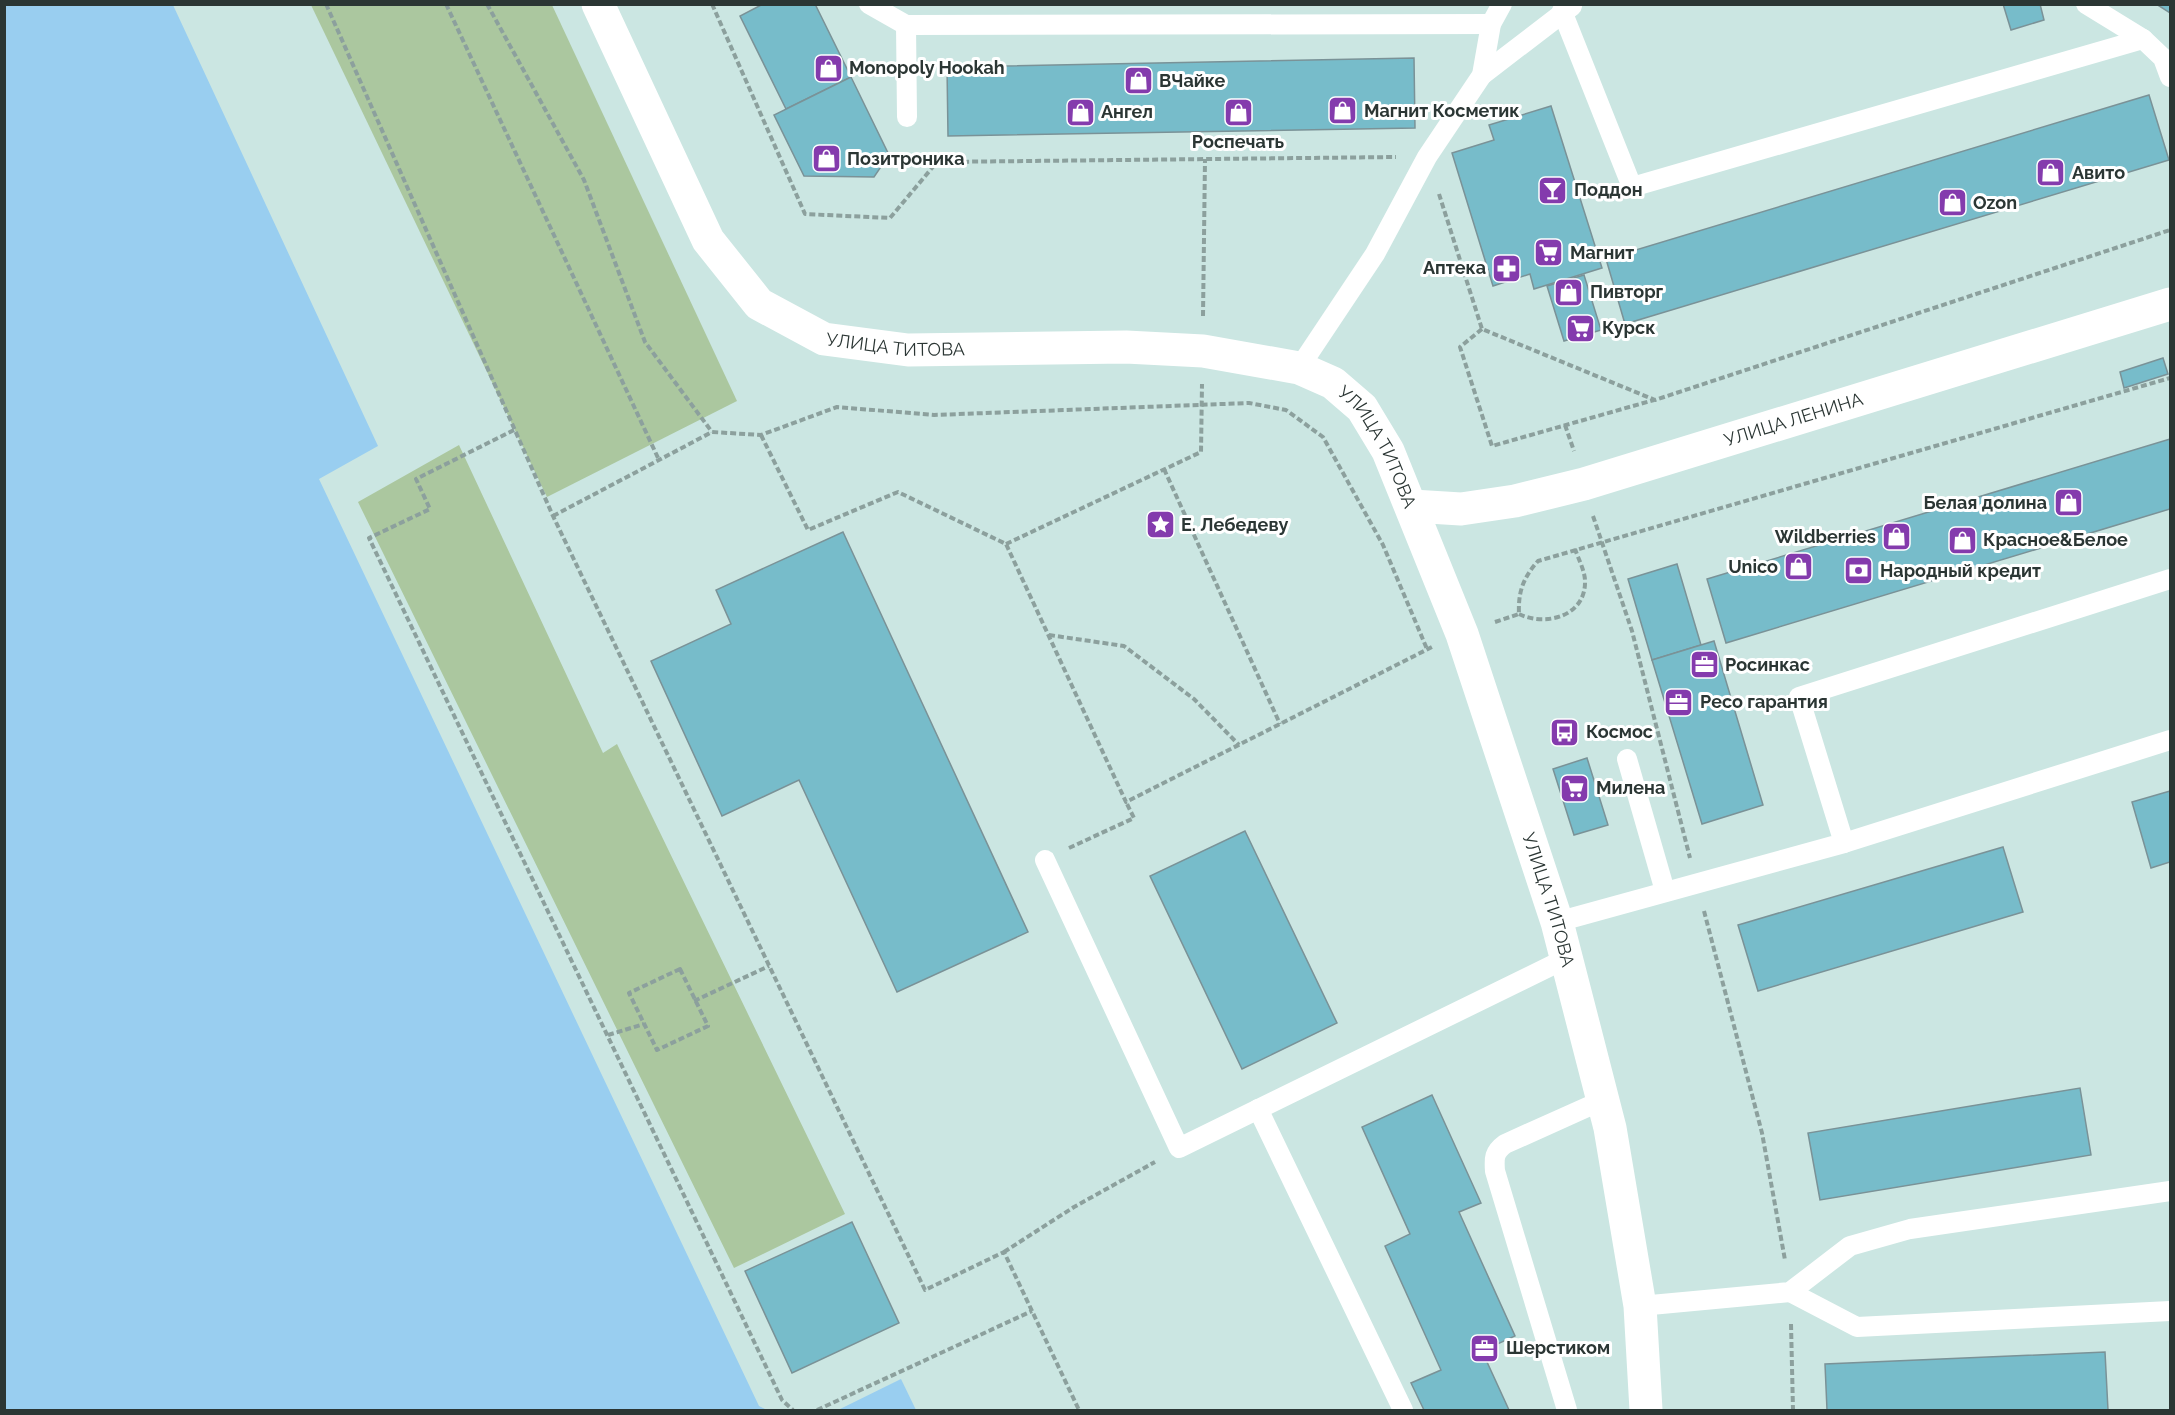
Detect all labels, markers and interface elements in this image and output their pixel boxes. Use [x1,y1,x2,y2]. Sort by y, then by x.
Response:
shop icon: Monopoly Hookah [812,52,844,84]
place label: Monopoly Hookah [849,57,1005,78]
shop icon: ВЧайке [1122,65,1154,97]
place label: ВЧайке [1159,70,1226,91]
shop icon: Магнит Косметик [1327,95,1359,127]
shop icon: Ангел [1064,96,1096,128]
shop icon: Роспечать [1222,97,1254,129]
place label: Магнит Косметик [1364,100,1520,121]
place label: Ангел [1101,101,1153,122]
place label: Роспечать [1192,131,1285,152]
shop icon: Позитроника [810,143,842,175]
place label: Позитроника [847,148,965,169]
shop icon: Авито [2035,157,2067,189]
place label: Авито [2072,162,2125,183]
bar icon: Поддон [1537,174,1569,206]
place label: Поддон [1574,179,1643,200]
shop icon: Ozon [1936,187,1968,219]
place label: Ozon [1973,192,2017,213]
supermarket icon: Магнит [1533,237,1565,269]
place label: Магнит [1570,242,1634,263]
pharmacy icon: Аптека [1491,252,1523,284]
place label: Аптека [1423,257,1486,278]
shop icon: Пивторг [1553,276,1585,308]
place label: Пивторг [1590,281,1664,302]
supermarket icon: Курск [1565,312,1597,344]
place label: Курск [1602,317,1655,338]
street label: УЛИЦА ТИТОВА [825,328,965,360]
street label: УЛИЦА ТИТОВА [1334,381,1421,511]
street label: УЛИЦА ЛЕНИНА [1722,388,1865,450]
shop icon: Белая долина [2052,487,2084,519]
place label: Белая долина [1924,492,2047,513]
place icon: Е. Лебедеву [1144,509,1176,541]
place label: Е. Лебедеву [1181,514,1289,535]
shop icon: Wildberries [1881,521,1913,553]
shop icon: Красное&Белое [1946,524,1978,556]
place label: Wildberries [1775,526,1876,547]
place label: Красное&Белое [1983,529,2128,550]
shop icon: Unico [1783,551,1815,583]
bank icon: Народный кредит [1843,555,1875,587]
place label: Unico [1728,556,1778,577]
place label: Народный кредит [1880,560,2041,581]
office icon: Росинкас [1688,649,1720,681]
place label: Росинкас [1725,654,1810,675]
office icon: Ресо гарантия [1663,686,1695,718]
place label: Ресо гарантия [1700,691,1828,712]
bus stop icon: Космос [1549,716,1581,748]
place label: Космос [1586,721,1653,742]
supermarket icon: Милена [1559,772,1591,804]
place label: Милена [1596,777,1665,798]
street label: УЛИЦА ТИТОВА [1518,830,1579,969]
office icon: Шерстиком [1469,1332,1501,1364]
place label: Шерстиком [1506,1337,1610,1358]

